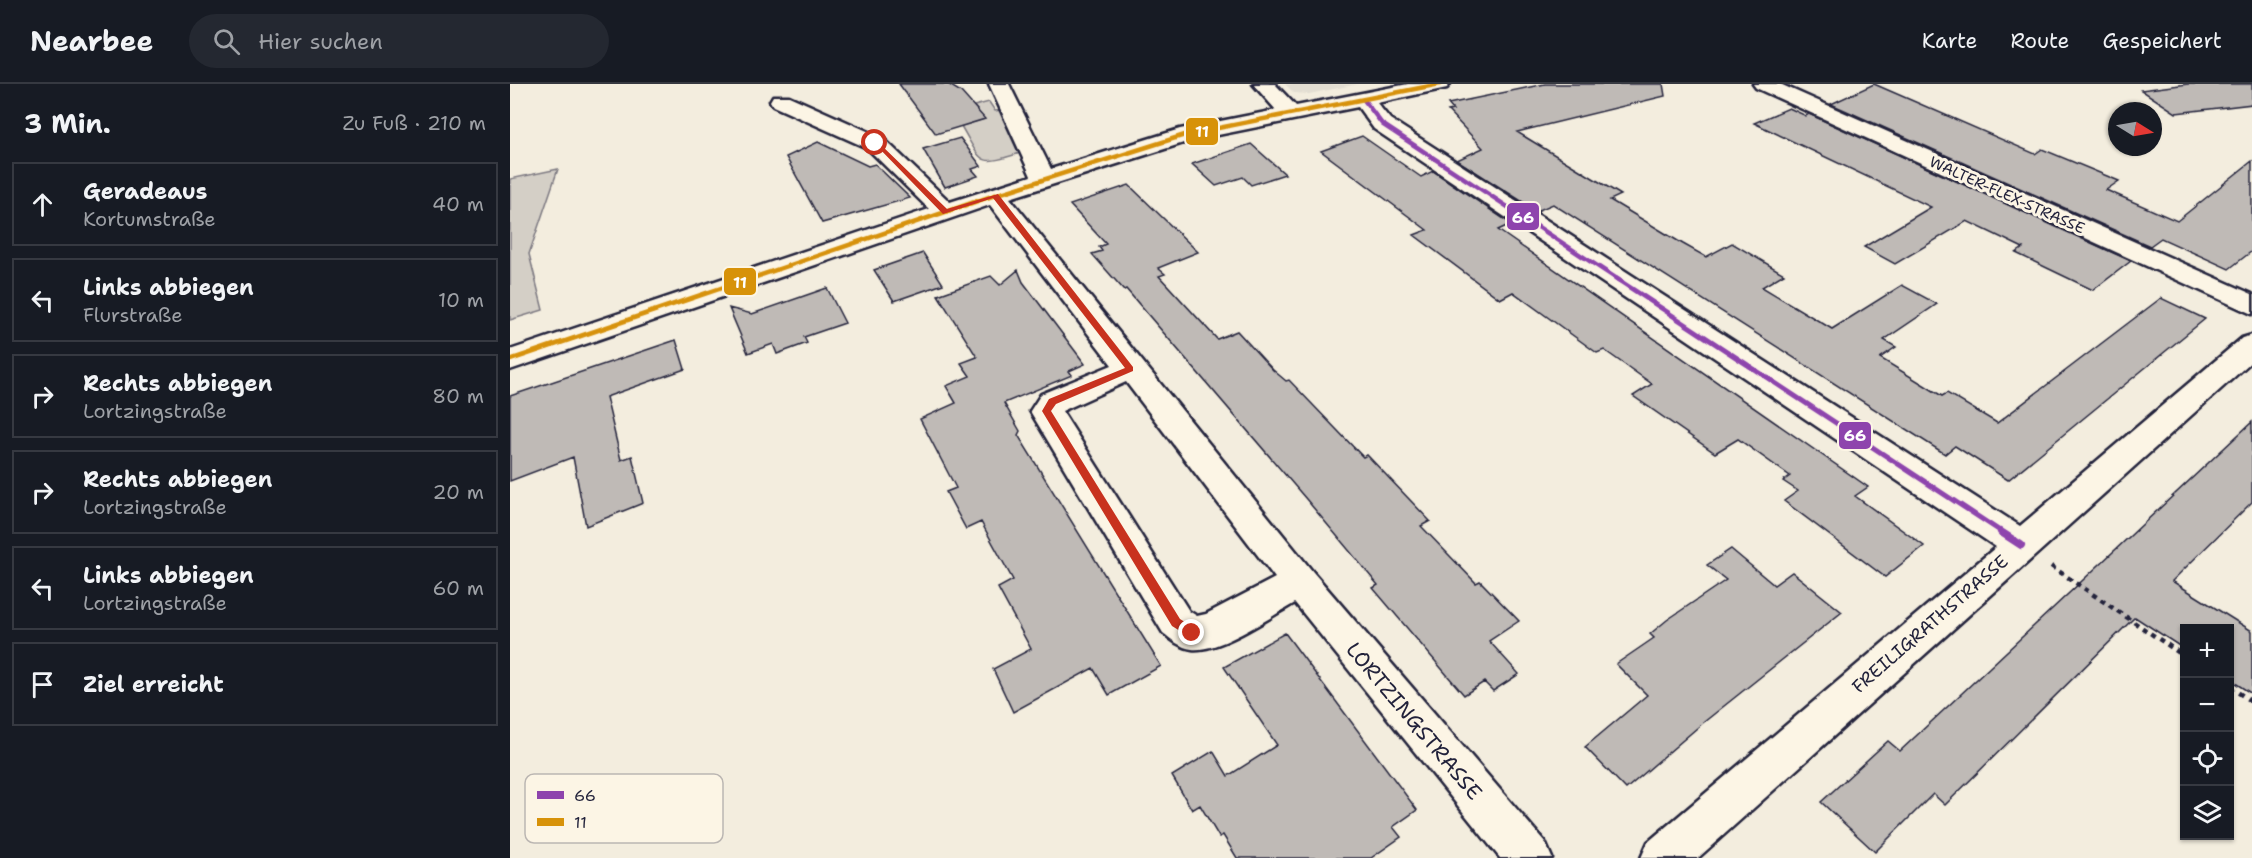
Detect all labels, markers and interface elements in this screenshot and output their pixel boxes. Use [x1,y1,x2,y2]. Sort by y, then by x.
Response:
search box [189,14,609,68]
text: Nearbee [30,22,153,60]
icon: search [210,25,243,58]
text: Hier suchen [258,27,383,56]
text: Karte [1922,27,1977,55]
text: Route [2010,27,2069,55]
text: Gespeichert [2102,27,2222,55]
north arrow [2108,102,2162,156]
text: 3 Min. [24,106,111,141]
text: Zu Fuß · 210 m [343,110,486,136]
line badge: 11 [1185,117,1219,146]
text: 11 [1195,121,1209,142]
route start [861,129,887,155]
street label: WALTER-FLEX-STRASSE [1926,152,2088,238]
text: Geradeaus [83,177,207,206]
icon: ahead [26,188,59,221]
text: 40 m [432,191,484,217]
line badge: 66 [1506,202,1540,231]
text: Kortumstraße [83,206,216,232]
text: 66 [1512,207,1534,228]
line badge: 11 [723,267,757,296]
text: 11 [733,272,747,293]
text: Links abbiegen [83,273,254,302]
icon: left [26,284,59,317]
text: 10 m [438,287,484,313]
text: Flurstraße [83,302,183,328]
text: Rechts abbiegen [83,369,272,398]
icon: right [26,380,59,413]
text: 80 m [432,383,484,409]
text: Lortzingstraße [83,398,227,424]
line badge: 66 [1838,421,1872,450]
text: 66 [1844,425,1866,446]
text: Rechts abbiegen [83,465,272,494]
icon: right [26,476,59,509]
text: 20 m [433,479,484,505]
text: Lortzingstraße [83,494,227,520]
street label: FREILIGRATHSTRASSE [1847,549,2013,699]
text: Links abbiegen [83,561,254,590]
icon: left [26,572,59,605]
text: 60 m [432,575,484,601]
text: Lortzingstraße [83,590,227,616]
route end [1178,619,1204,645]
map controls [2180,624,2234,840]
button: + [2180,624,2234,678]
street label: LORTZINGSTRASSE [1340,636,1488,806]
icon: arrive [26,668,59,701]
text: Ziel erreicht [83,670,224,699]
button: − [2180,678,2234,732]
button: locate [2180,732,2234,786]
legend [525,774,723,843]
text: 66 [574,785,596,806]
button: layers [2180,786,2234,840]
text: 11 [574,812,587,833]

